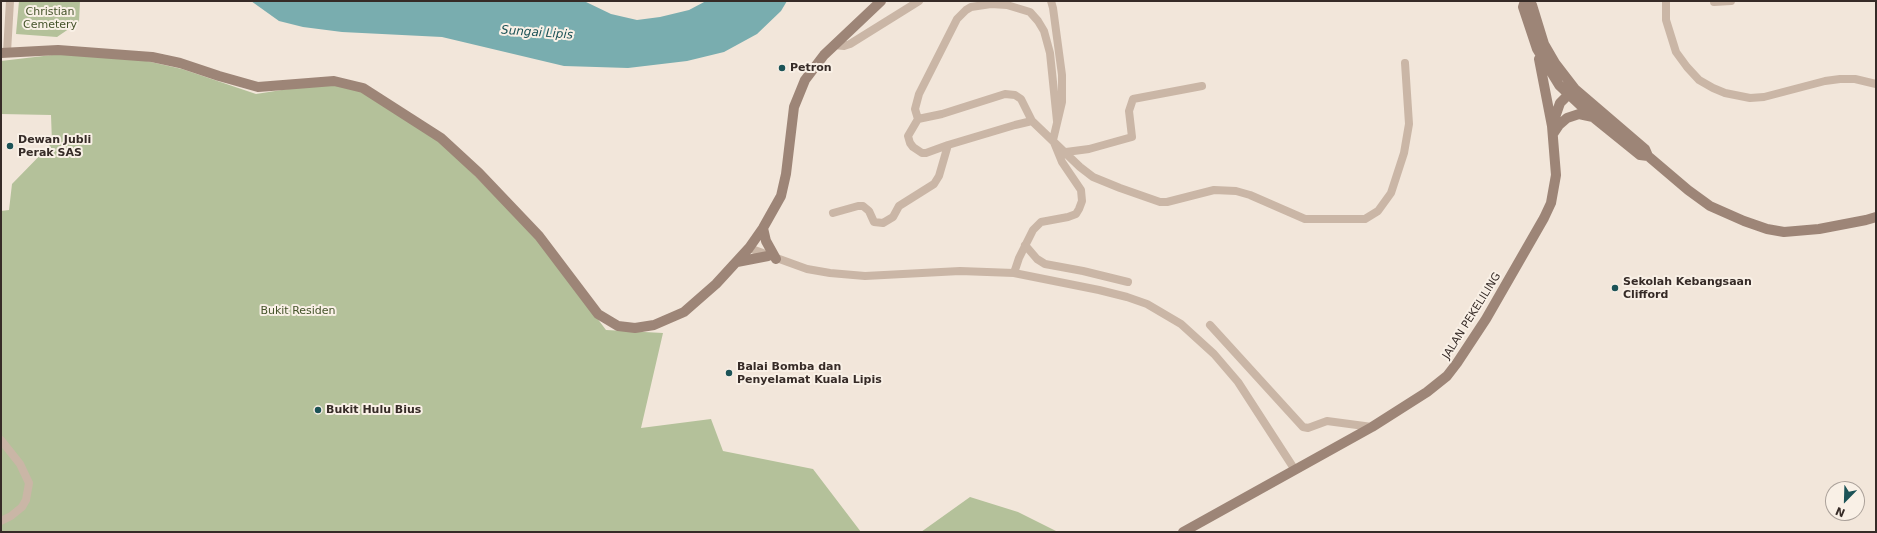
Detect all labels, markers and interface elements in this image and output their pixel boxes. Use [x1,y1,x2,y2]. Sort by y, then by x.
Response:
park label: Christian Cemetery [23,5,77,31]
water label: Sungai Lipis [501,23,573,43]
place label: Petron [790,61,832,75]
marker: Petron [777,63,787,73]
place label: Dewan Jubli Perak SAS [18,133,91,159]
marker: Dewan Jubli Perak SAS [5,141,15,151]
street label: JALAN PEKELILING [1440,270,1504,362]
place label: Sekolah Kebangsaan Clifford [1623,275,1752,301]
marker: Sekolah Kebangsaan Clifford [1610,283,1620,293]
park label: Bukit Residen [260,304,336,318]
place label: Balai Bomba dan Penyelamat Kuala Lipis [737,360,882,386]
marker: Balai Bomba dan Penyelamat Kuala Lipis [724,368,734,378]
place label: Bukit Hulu Bius [326,403,421,417]
marker: Bukit Hulu Bius [313,405,323,415]
north arrow [1825,481,1865,521]
text: N [1834,504,1847,519]

